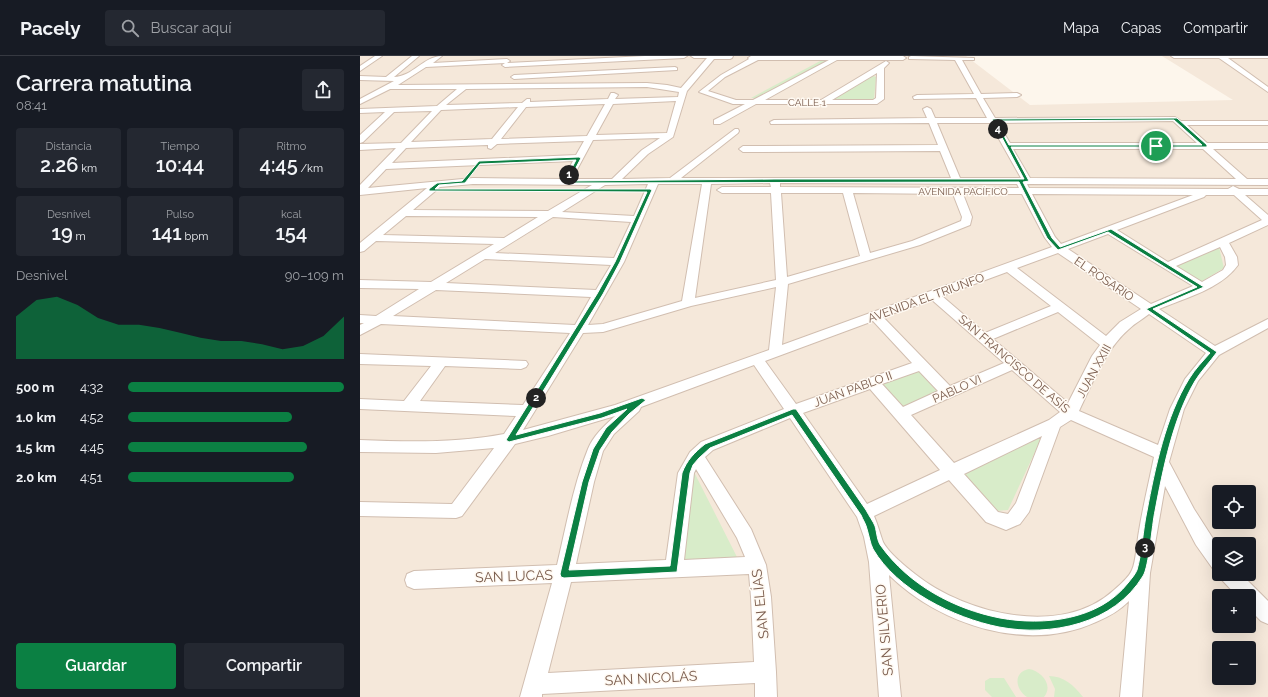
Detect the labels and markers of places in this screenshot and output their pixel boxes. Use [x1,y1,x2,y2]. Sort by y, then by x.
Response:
pin: 4 [988,119,1008,139]
pin [1139,129,1173,163]
pin: 1 [559,165,579,185]
pin: 2 [526,388,546,408]
pin: 3 [1135,538,1155,558]

